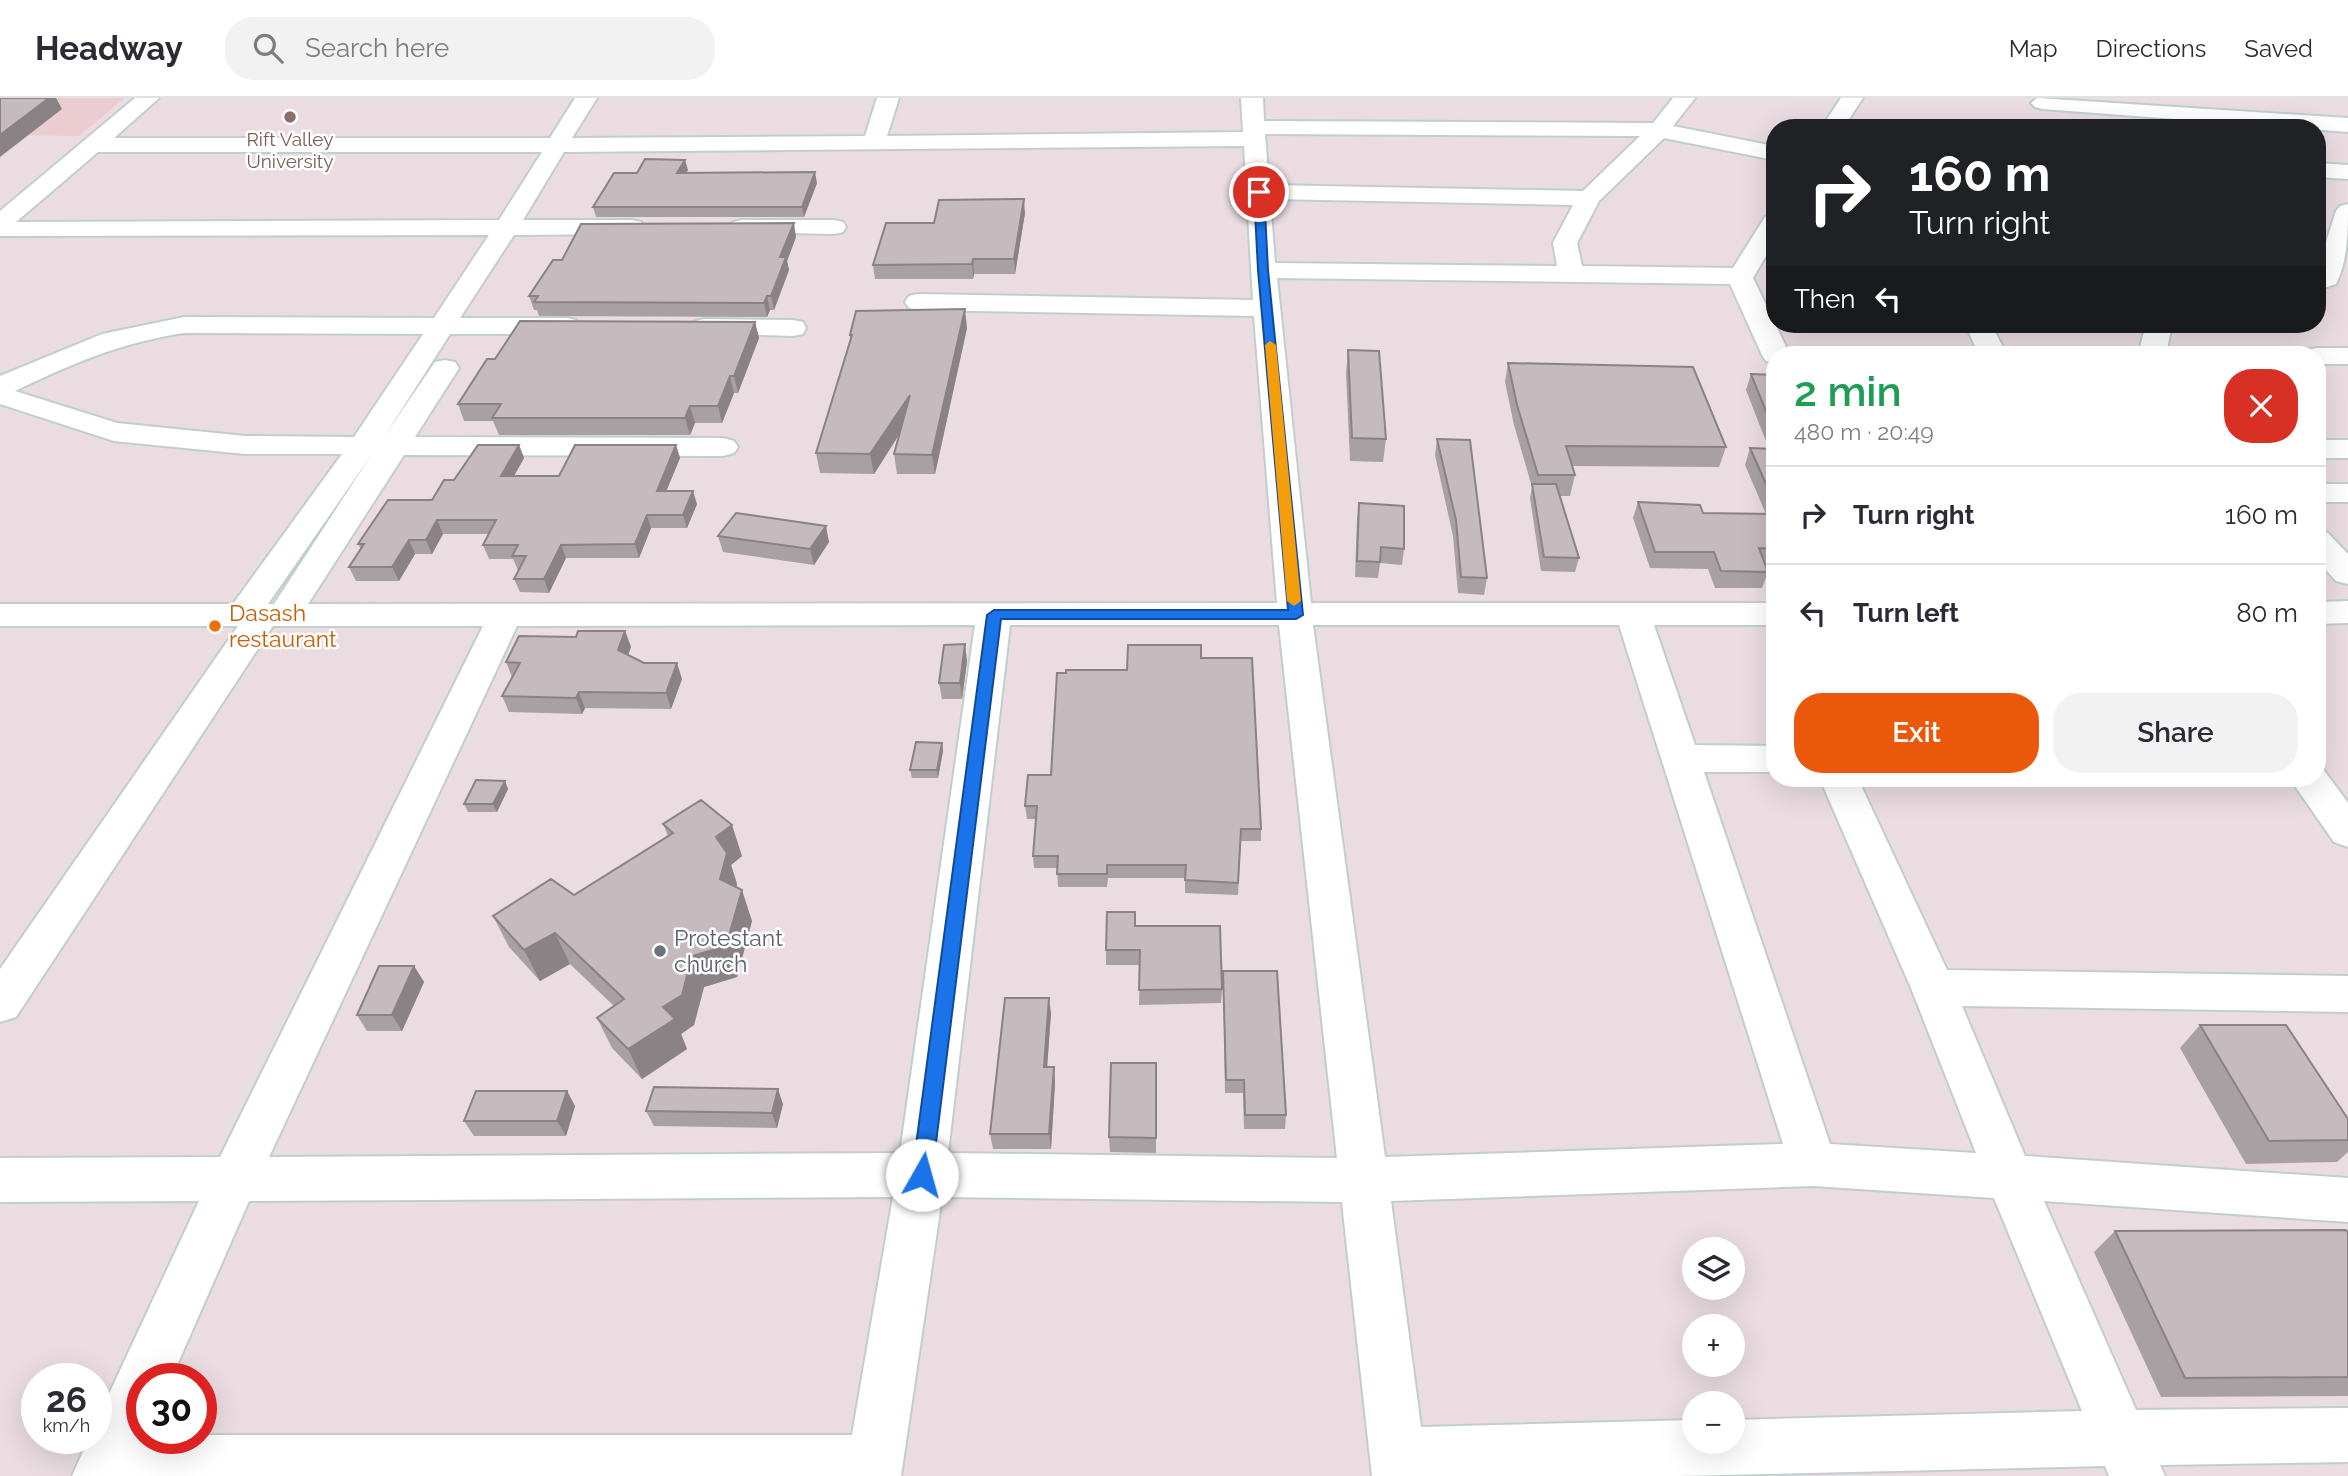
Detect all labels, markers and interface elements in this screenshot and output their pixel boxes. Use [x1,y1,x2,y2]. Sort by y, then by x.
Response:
search box [225,17,715,80]
text: Headway [35,29,183,68]
icon: search [249,29,287,67]
text: Search here [305,33,449,63]
text: Map [2009,34,2058,63]
text: Directions [2096,34,2206,63]
text: Saved [2244,34,2313,63]
marker: Rift Valley University [282,109,298,125]
place label: Rift Valley University [246,128,334,172]
text: 160 m [1909,145,2050,202]
icon: right [1794,147,1885,238]
pin [1229,162,1289,222]
icon: arrive [1240,173,1278,211]
text: Turn right [1909,204,2050,241]
icon: left [1869,280,1907,318]
text: Then [1794,284,1855,314]
text: 2 min [1794,367,1902,416]
button: close [2224,369,2298,443]
text: 480 m · 20:49 [1794,418,1934,445]
icon: right [1794,496,1832,534]
text: Turn right [1853,500,1974,530]
text: 160 m [2225,500,2298,530]
icon: left [1794,594,1832,632]
text: Turn left [1853,598,1959,628]
text: 80 m [2236,598,2298,628]
place label: Dasash restaurant [229,599,337,652]
marker: Dasash restaurant [207,618,223,634]
button: Exit [1794,693,2039,773]
button: Share [2053,693,2298,773]
place label: Protestant church [674,924,783,977]
marker: Protestant church [652,943,668,959]
position arrow [885,1138,959,1212]
map controls [1682,1237,1745,1454]
button: layers [1682,1237,1745,1300]
button: + [1682,1314,1745,1377]
speed limit sign: 30 [126,1363,217,1454]
text: 26 [46,1379,87,1420]
button: − [1682,1391,1745,1454]
text: km/h [43,1415,90,1436]

